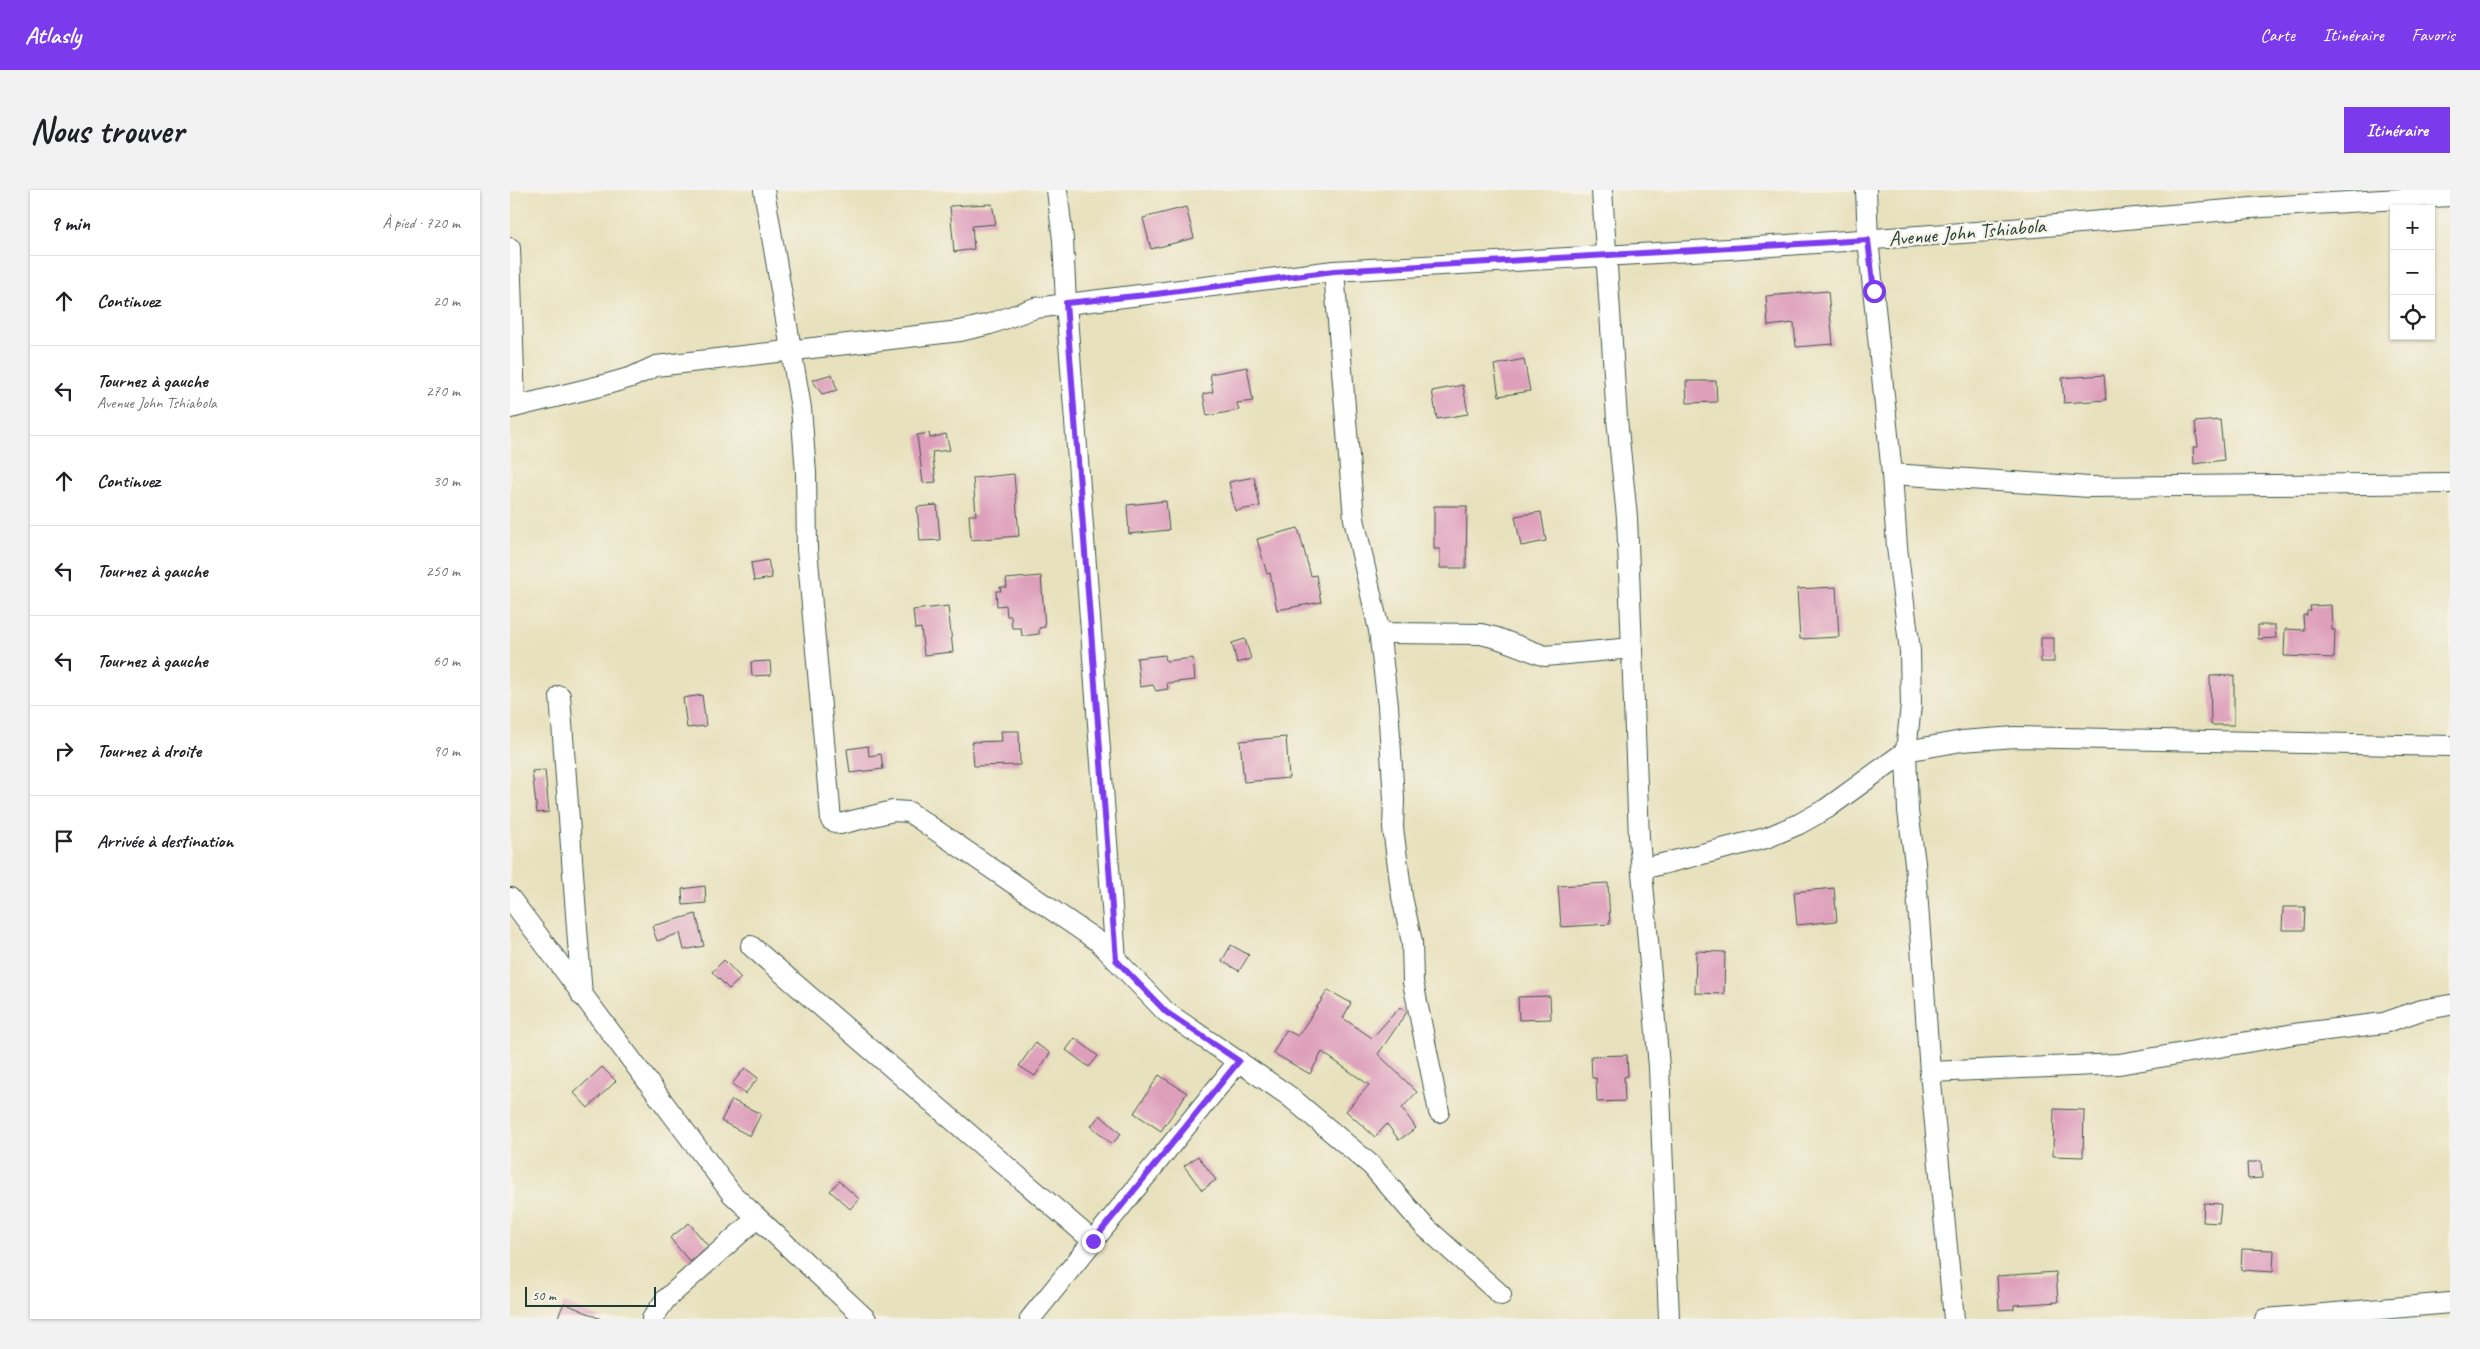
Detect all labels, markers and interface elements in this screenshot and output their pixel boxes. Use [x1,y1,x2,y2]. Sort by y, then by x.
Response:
text: Atlasly [25,20,81,50]
text: Carte [2260,24,2295,46]
text: Itinéraire [2323,24,2384,46]
text: Favoris [2412,24,2455,46]
button: Itinéraire [2344,107,2450,153]
text: Nous trouver [30,108,184,153]
map controls [2390,205,2435,340]
button: + [2390,205,2435,250]
text: 9 min [50,210,90,236]
street label: Avenue John Tshiabola [1888,212,2048,252]
text: À pied · 720 m [382,213,460,233]
button: − [2390,250,2435,295]
route start [1863,280,1886,303]
icon: ahead [50,287,78,315]
text: Continuez [97,289,160,313]
text: 20 m [433,291,460,311]
button: locate [2390,295,2435,340]
text: Tournez à gauche [97,369,208,393]
icon: left [50,377,78,405]
text: 270 m [426,381,460,401]
text: Avenue John Tshiabola [97,393,217,413]
icon: ahead [50,467,78,495]
text: Continuez [97,469,160,493]
text: 30 m [433,471,460,491]
icon: left [50,557,78,585]
text: Tournez à gauche [97,559,208,583]
text: 250 m [426,561,460,581]
icon: left [50,647,78,675]
text: Tournez à gauche [97,649,208,673]
text: 60 m [433,651,460,671]
icon: right [50,737,78,765]
text: Tournez à droite [97,739,201,763]
text: 90 m [433,741,460,761]
icon: arrive [50,827,78,855]
text: Arrivée à destination [97,829,233,853]
route end [1082,1230,1105,1253]
scale bar [525,1284,656,1307]
text: 50 m [532,1287,556,1304]

